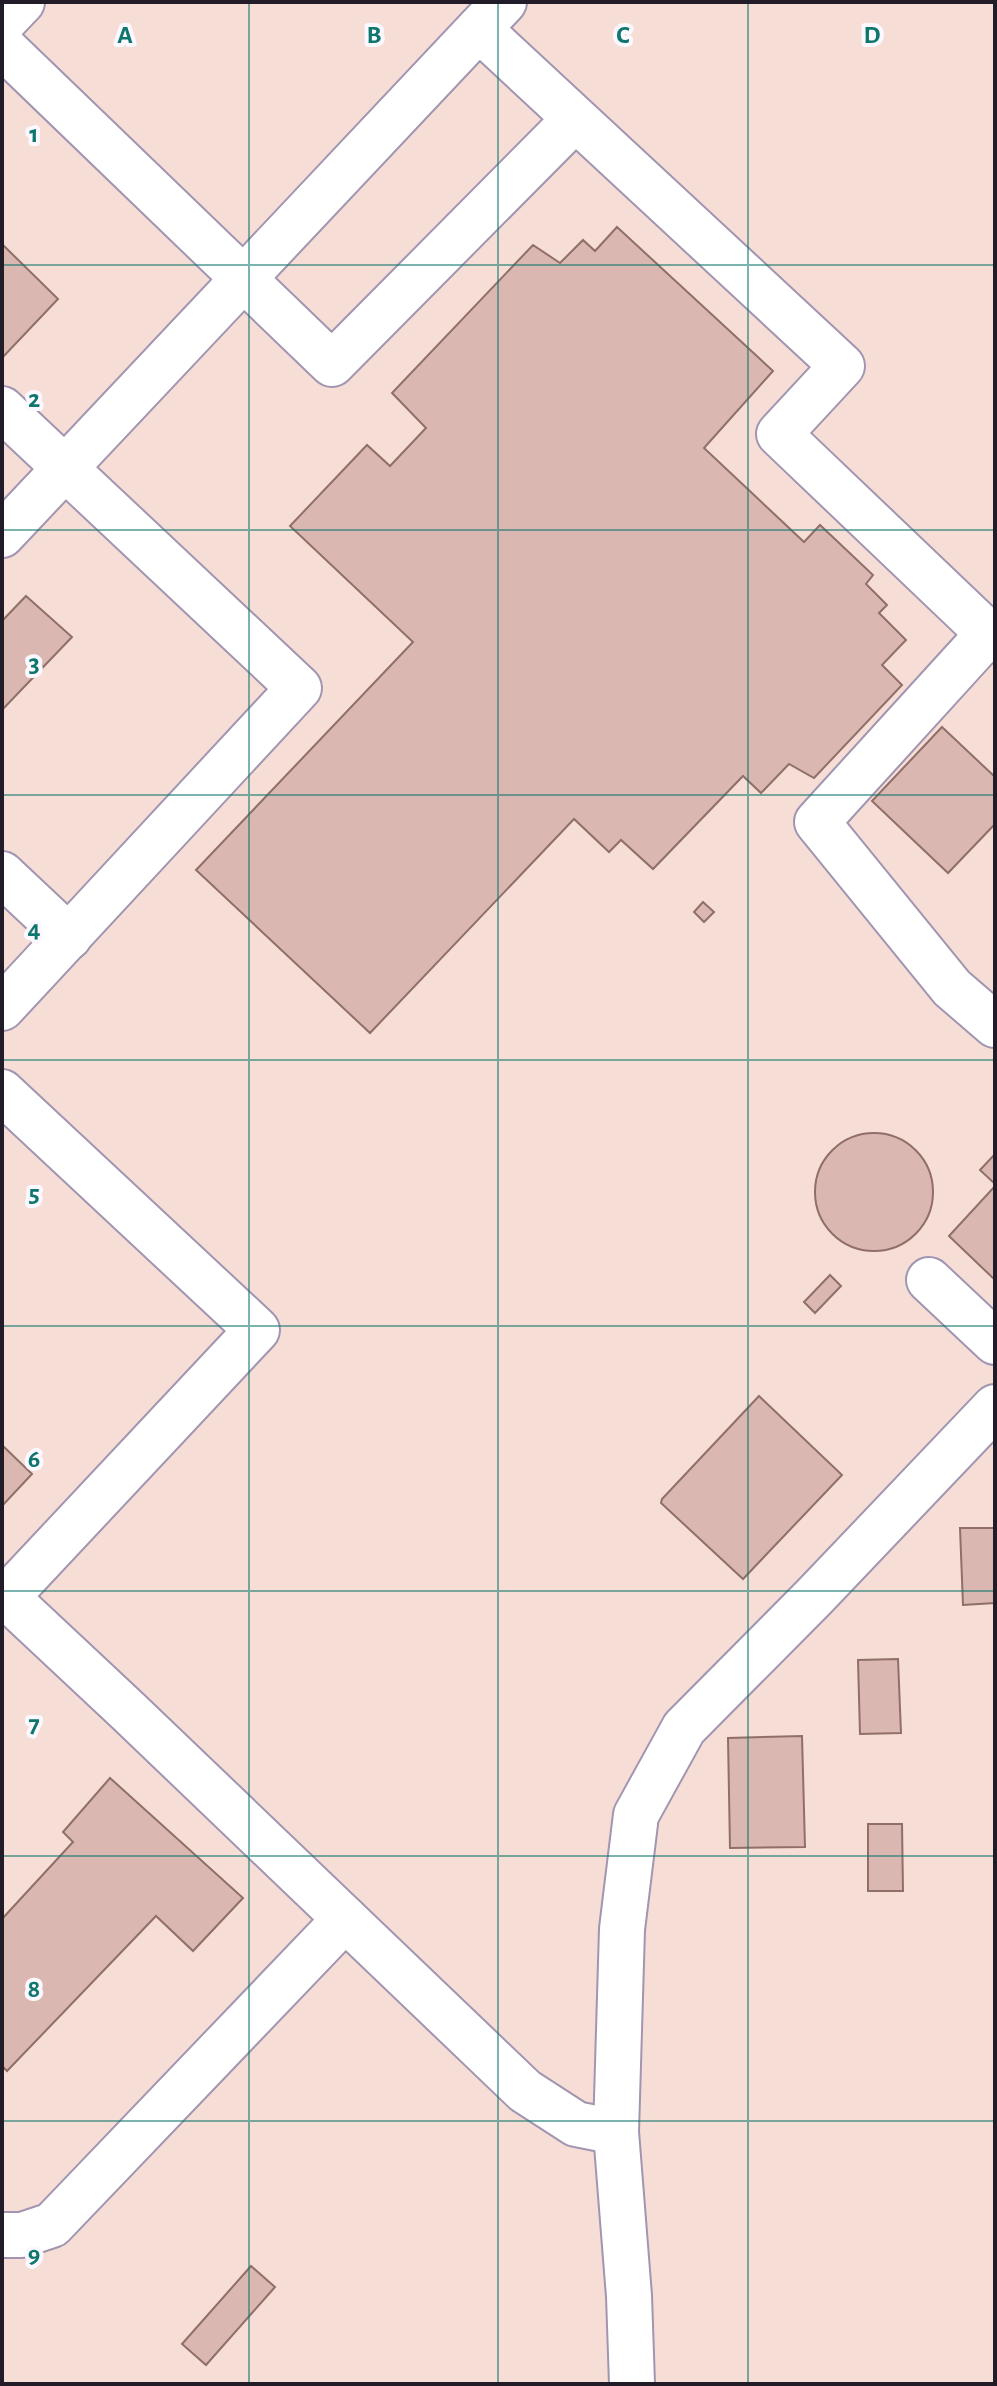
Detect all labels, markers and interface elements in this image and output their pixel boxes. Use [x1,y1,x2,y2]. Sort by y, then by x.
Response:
text: A [117,22,133,48]
text: B [366,22,382,48]
text: C [616,22,630,48]
text: D [863,22,881,48]
text: 1 [29,121,39,147]
text: 2 [28,386,40,412]
text: 3 [28,651,40,677]
text: 4 [27,916,41,942]
text: 5 [28,1181,40,1207]
text: 6 [28,1446,40,1472]
text: 7 [28,1711,40,1737]
text: 8 [28,1976,40,2002]
text: 9 [28,2242,40,2268]

